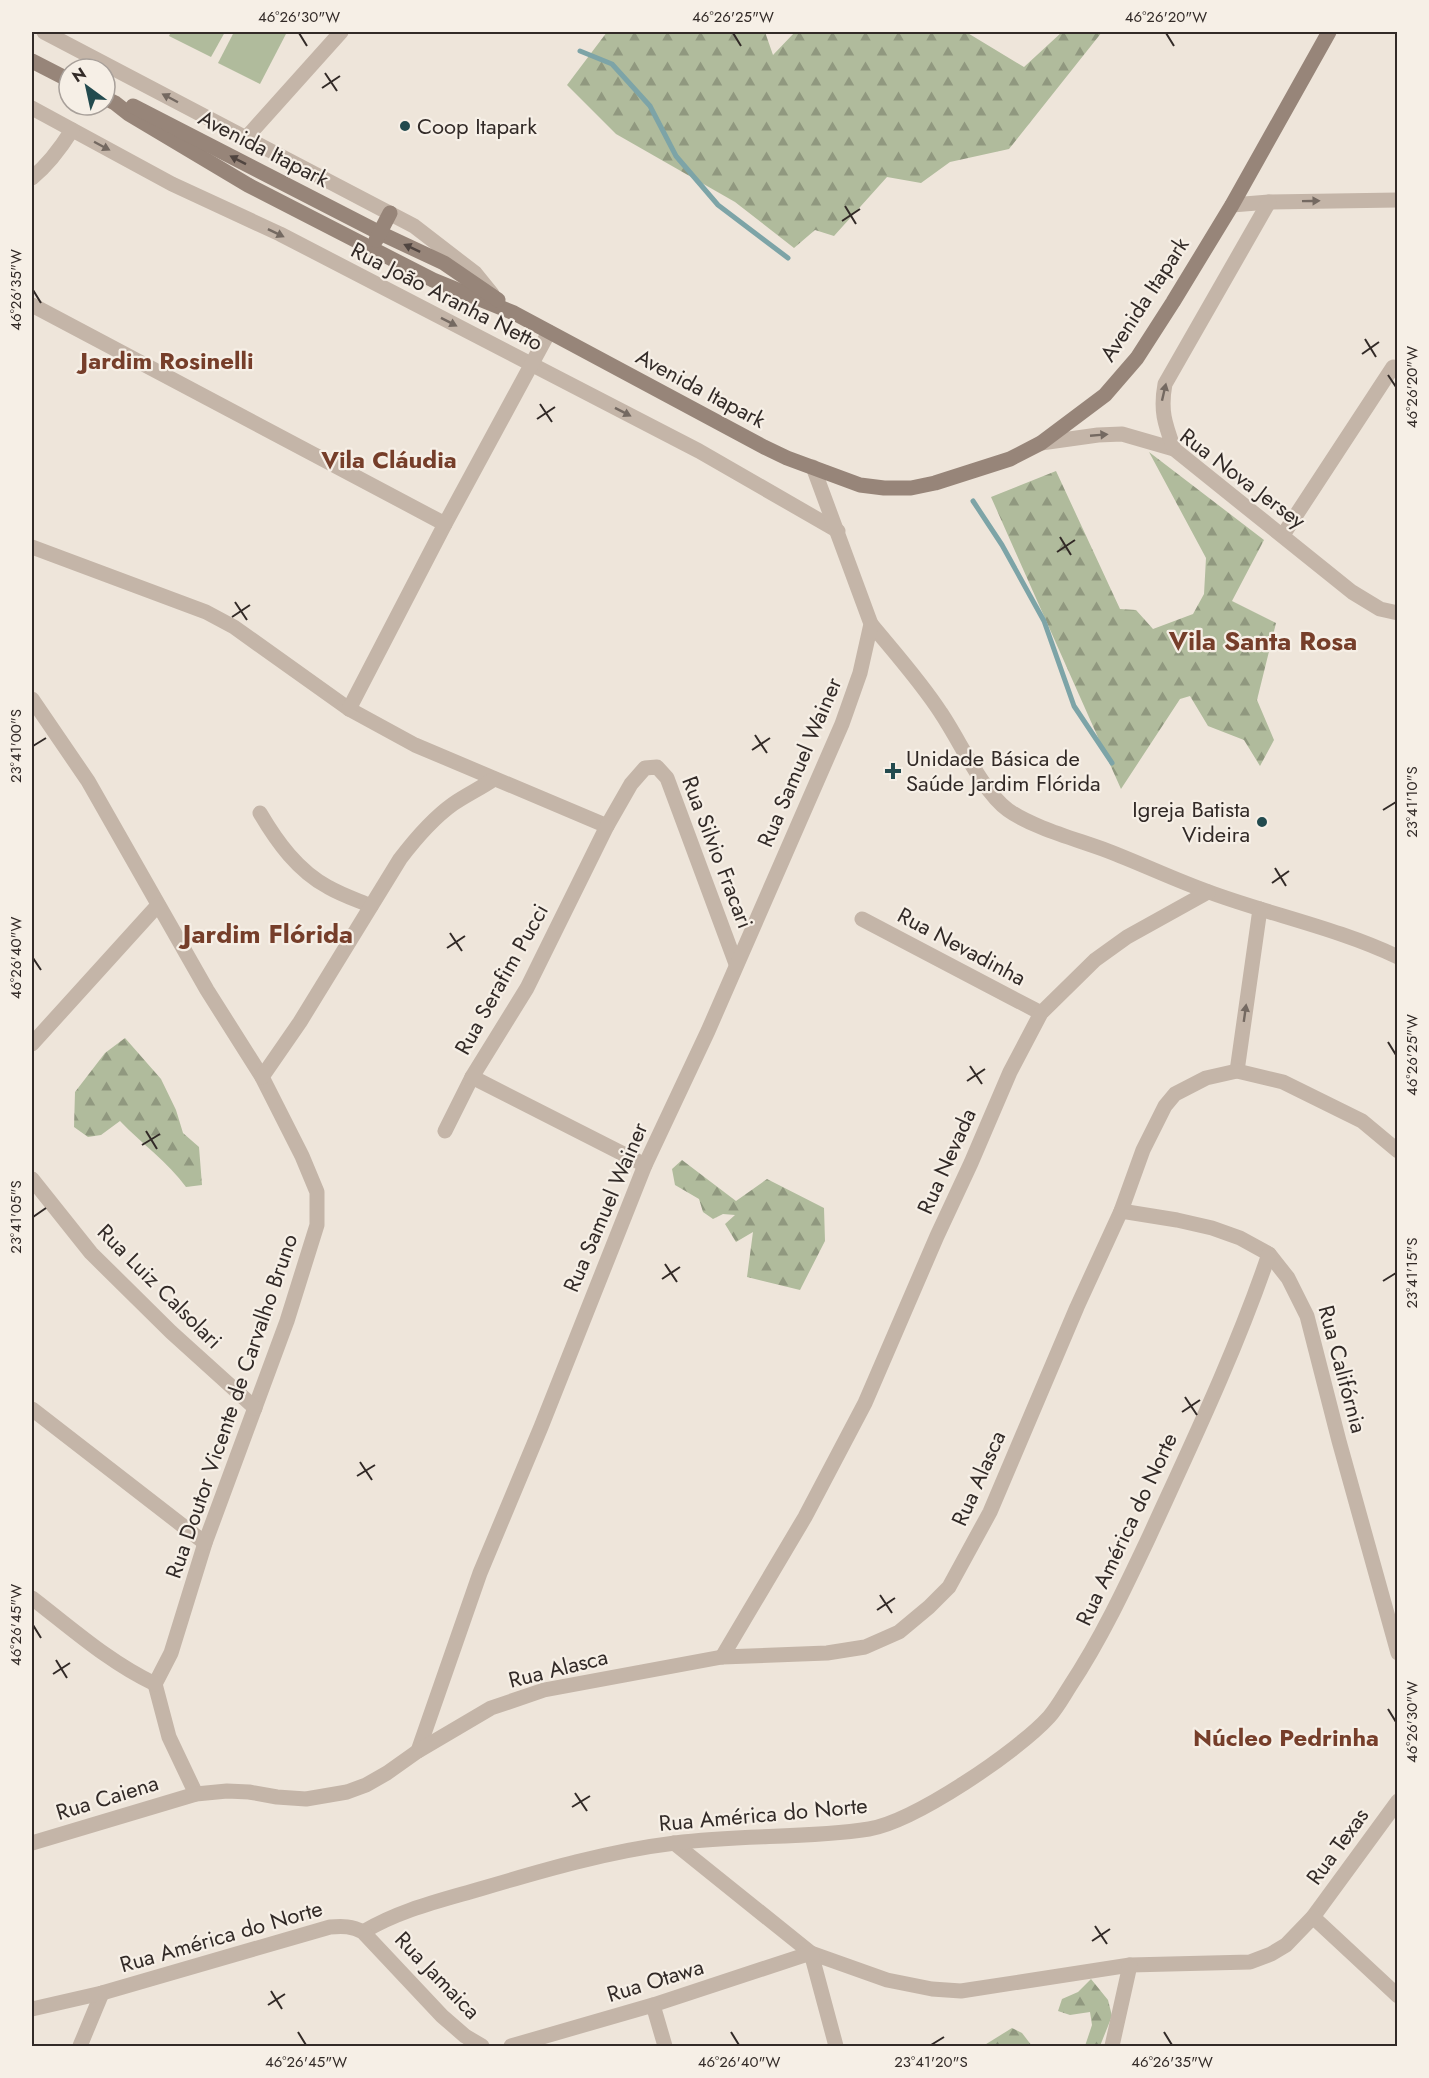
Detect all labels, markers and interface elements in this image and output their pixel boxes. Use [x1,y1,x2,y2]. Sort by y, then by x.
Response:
text: 46°26'30"W [258,6,340,28]
text: 46°26'25"W [692,6,774,28]
text: 46°26'20"W [1125,6,1207,28]
north arrow [57,57,117,117]
text: N [68,62,91,88]
one-way arrow [162,93,179,103]
street label: Avenida Itapark [193,101,335,195]
place label: Coop Itapark [417,110,537,142]
marker: Coop Itapark [398,119,412,133]
one-way arrow [93,141,110,151]
one-way arrow [229,155,246,165]
one-way arrow [1302,197,1321,206]
one-way arrow [267,227,285,237]
street label: Avenida Itapark [1092,230,1196,368]
street label: Rua João Aranha Netto [346,234,548,358]
one-way arrow [404,243,421,252]
text: 46°26'35"W [5,249,27,331]
one-way arrow [441,317,458,327]
street label: Avenida Itapark [630,340,772,436]
district label: Jardim Rosinelli [76,343,254,378]
text: 46°26'20"W [1401,346,1423,428]
one-way arrow [1160,383,1169,402]
one-way arrow [614,407,631,417]
street label: Rua Nova Jersey [1173,420,1313,536]
one-way arrow [1090,430,1109,440]
district label: Vila Cláudia [320,442,457,477]
district label: Vila Santa Rosa [1168,622,1357,660]
street label: Rua Samuel Wainer [749,672,849,852]
text: 23°41'00"S [5,709,27,783]
place label: Unidade Básica de Saúde Jardim Flórida [906,742,1101,799]
marker: Unidade Básica de Saúde Jardim Flórida [884,762,902,780]
text: 23°41'10"S [1401,766,1423,838]
street label: Rua Silvio Fracari [674,771,762,933]
place label: Igreja Batista Videira [1132,793,1250,850]
marker: Igreja Batista Videira [1255,815,1269,829]
street label: Rua Serafim Pucci [446,898,556,1060]
street label: Rua Nevadinha [892,899,1032,993]
district label: Jardim Flórida [178,915,353,953]
text: 46°26'40"W [5,917,27,999]
one-way arrow [1241,1004,1250,1023]
text: 46°26'25"W [1401,1014,1423,1096]
street label: Rua Nevada [909,1103,983,1219]
street label: Rua Samuel Wainer [555,1117,655,1297]
text: 23°41'05"S [5,1180,27,1254]
street label: Rua Luiz Calsolari [90,1216,230,1356]
street label: Rua Doutor Vicente de Carvalho Bruno [157,1229,305,1583]
text: 23°41'15"S [1401,1237,1423,1309]
street label: Rua Califórnia [1311,1302,1375,1436]
street label: Rua Alasca [943,1425,1013,1531]
street label: Rua América do Norte [1067,1427,1185,1631]
text: 46°26'45"W [5,1584,27,1666]
street label: Rua Alasca [505,1640,611,1696]
text: 46°26'30"W [1401,1681,1423,1763]
district label: Núcleo Pedrinha [1193,1720,1379,1755]
street label: Rua Caiena [52,1766,162,1828]
street label: Rua América do Norte [657,1789,869,1839]
street label: Rua Texas [1298,1801,1376,1891]
street label: Rua América do Norte [116,1892,326,1980]
street label: Rua Jamaica [388,1924,488,2026]
street label: Rua Otawa [603,1950,707,2010]
text: 46°26'45"W [265,2051,347,2073]
text: 46°26'40"W [698,2051,780,2073]
text: 23°41'20"S [894,2051,968,2073]
text: 46°26'35"W [1131,2051,1213,2073]

